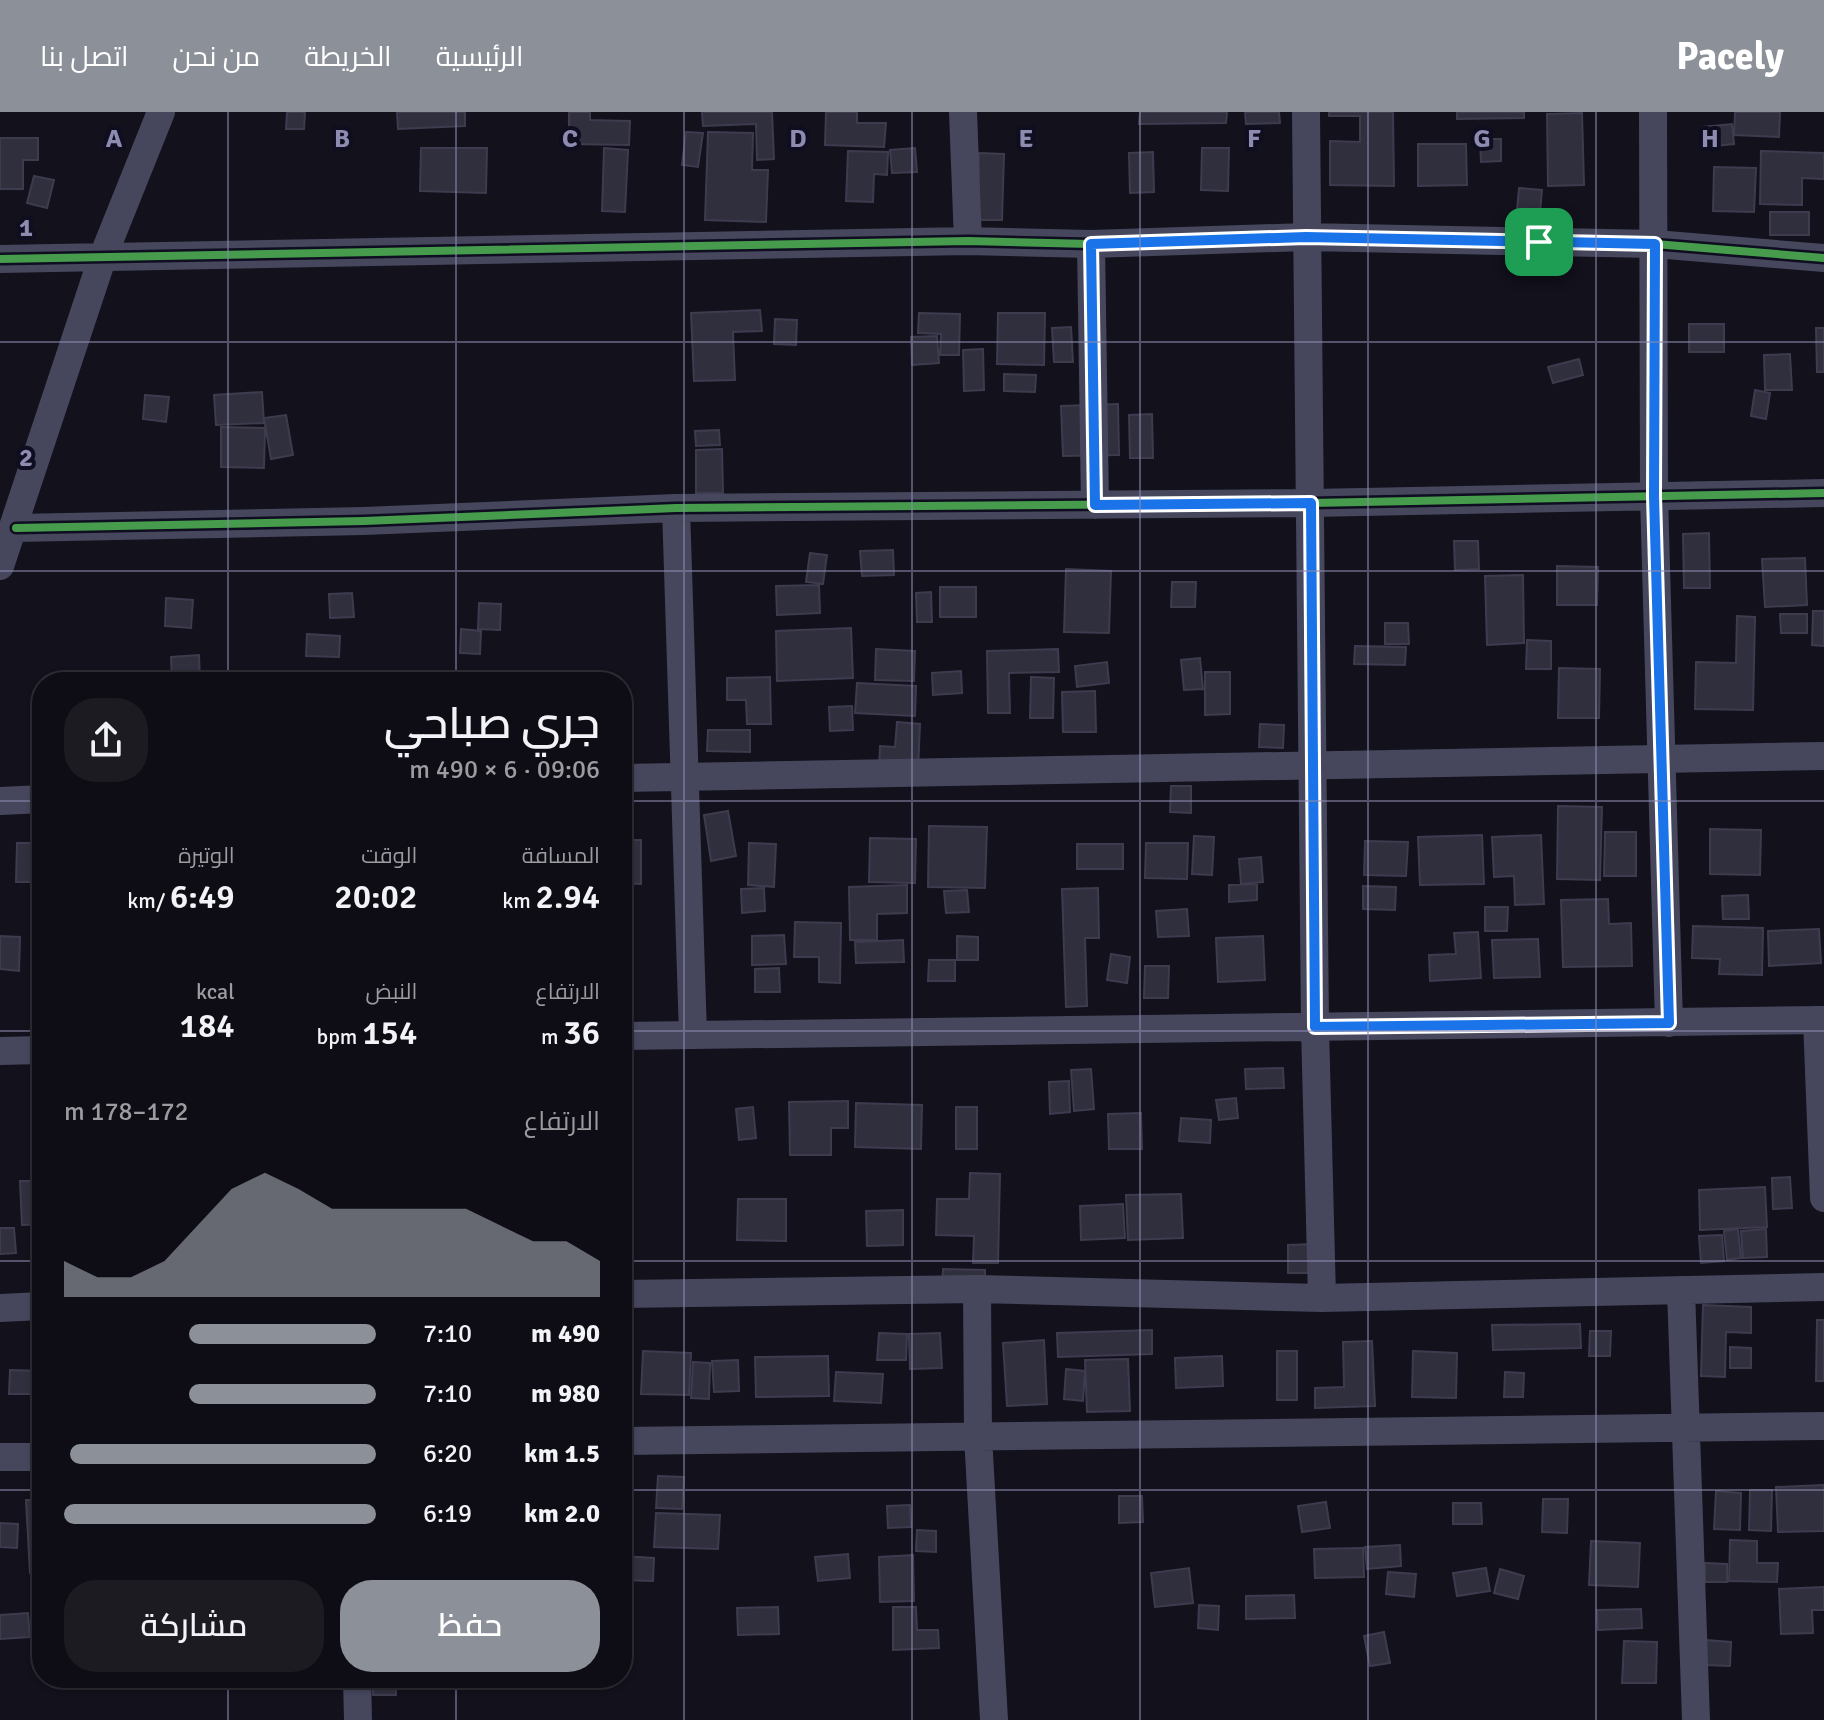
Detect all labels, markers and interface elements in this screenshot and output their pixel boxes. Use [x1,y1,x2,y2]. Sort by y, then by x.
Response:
text: Pacely [1676,33,1784,80]
text: اتصل بنا [40,40,129,74]
text: من نحن [173,40,260,74]
text: الخريطة [304,40,392,74]
text: الرئيسية [436,40,523,74]
text: A [106,123,123,155]
text: B [334,123,350,155]
text: C [562,123,578,155]
text: D [789,123,807,155]
text: E [1019,123,1033,155]
text: F [1247,123,1261,155]
text: G [1473,123,1491,155]
text: H [1701,123,1719,155]
pin [1505,208,1573,276]
text: 1 [19,212,33,244]
icon: arrive [1517,220,1561,264]
text: 2 [19,442,33,474]
text: جري صباحي [384,697,600,751]
button: share [64,698,148,782]
text: 09:06 · 6 × 490 m [409,754,600,786]
text: الوتيرة [178,842,235,869]
text: الوقت [361,842,417,869]
text: المسافة [522,842,600,869]
text: 6:49 [170,876,235,918]
text: 20:02 [334,876,417,918]
text: 2.94 [536,876,600,918]
text: /km [127,887,170,914]
text: km [502,887,536,914]
text: kcal [196,978,235,1005]
text: النبض [366,978,417,1005]
text: الارتفاع [536,978,600,1005]
text: 184 [180,1005,235,1047]
text: 154 [362,1012,417,1054]
text: 36 [563,1012,600,1054]
text: bpm [317,1023,362,1050]
text: m [541,1023,563,1050]
text: 172–178 m [64,1096,189,1128]
text: الارتفاع [524,1106,600,1138]
text: 7:10 [423,1318,472,1350]
text: 490 m [531,1318,600,1350]
text: 7:10 [423,1378,472,1410]
text: 980 m [531,1378,600,1410]
text: 6:20 [423,1438,472,1470]
text: 1.5 km [524,1438,600,1470]
text: 6:19 [423,1498,472,1530]
text: 2.0 km [524,1498,600,1530]
button: مشاركة [64,1580,324,1672]
button: حفظ [340,1580,600,1672]

